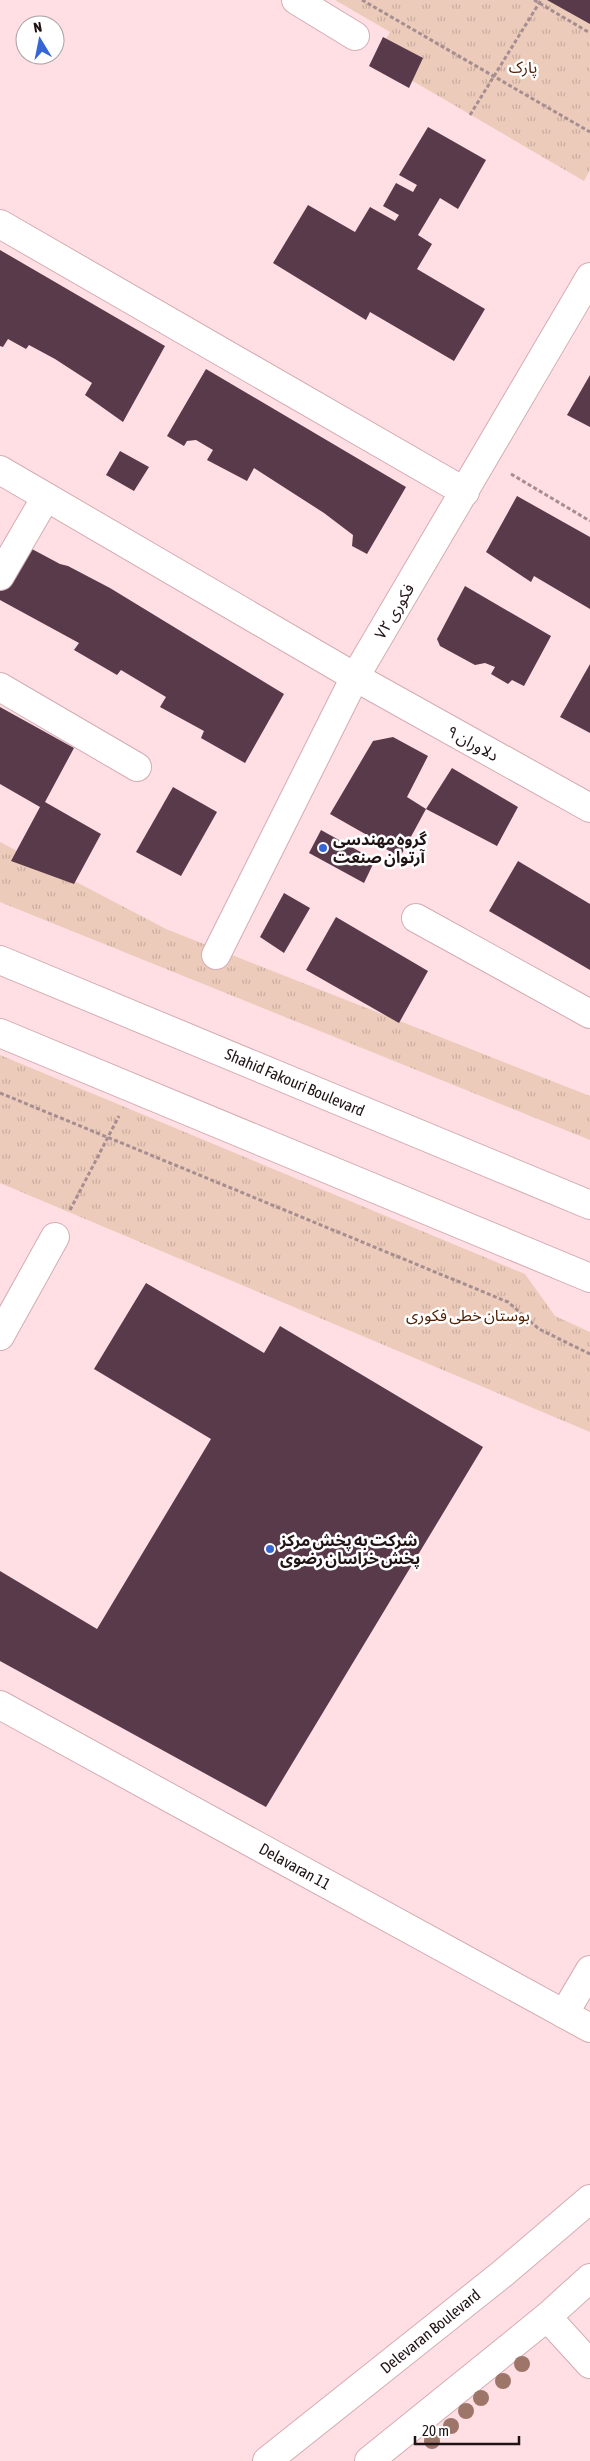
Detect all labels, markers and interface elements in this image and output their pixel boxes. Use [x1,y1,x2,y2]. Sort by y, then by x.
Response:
north arrow [15,15,65,65]
text: N [32,19,43,36]
park label: پارک [509,58,537,78]
street label: فکوری ۷۲ [370,580,418,642]
street label: دلاوران ۹ [444,722,502,765]
place label: گروه مهندسی آرتوان صنعت [333,830,428,867]
marker: گروه مهندسی آرتوان صنعت [317,842,329,854]
street label: Shahid Fakouri Boulevard [223,1045,367,1119]
park label: بوستان خطی فکوری [406,1306,530,1325]
place label: شرکت به پخش مرکز پخش خراسان رضوی [279,1531,420,1569]
marker: شرکت به پخش مرکز پخش خراسان رضوی [264,1543,276,1555]
street label: Delavaran 11 [256,1839,334,1893]
street label: Delevaran Boulevard [376,2285,484,2377]
scale bar [415,2414,519,2446]
text: 20 m [422,2422,449,2439]

